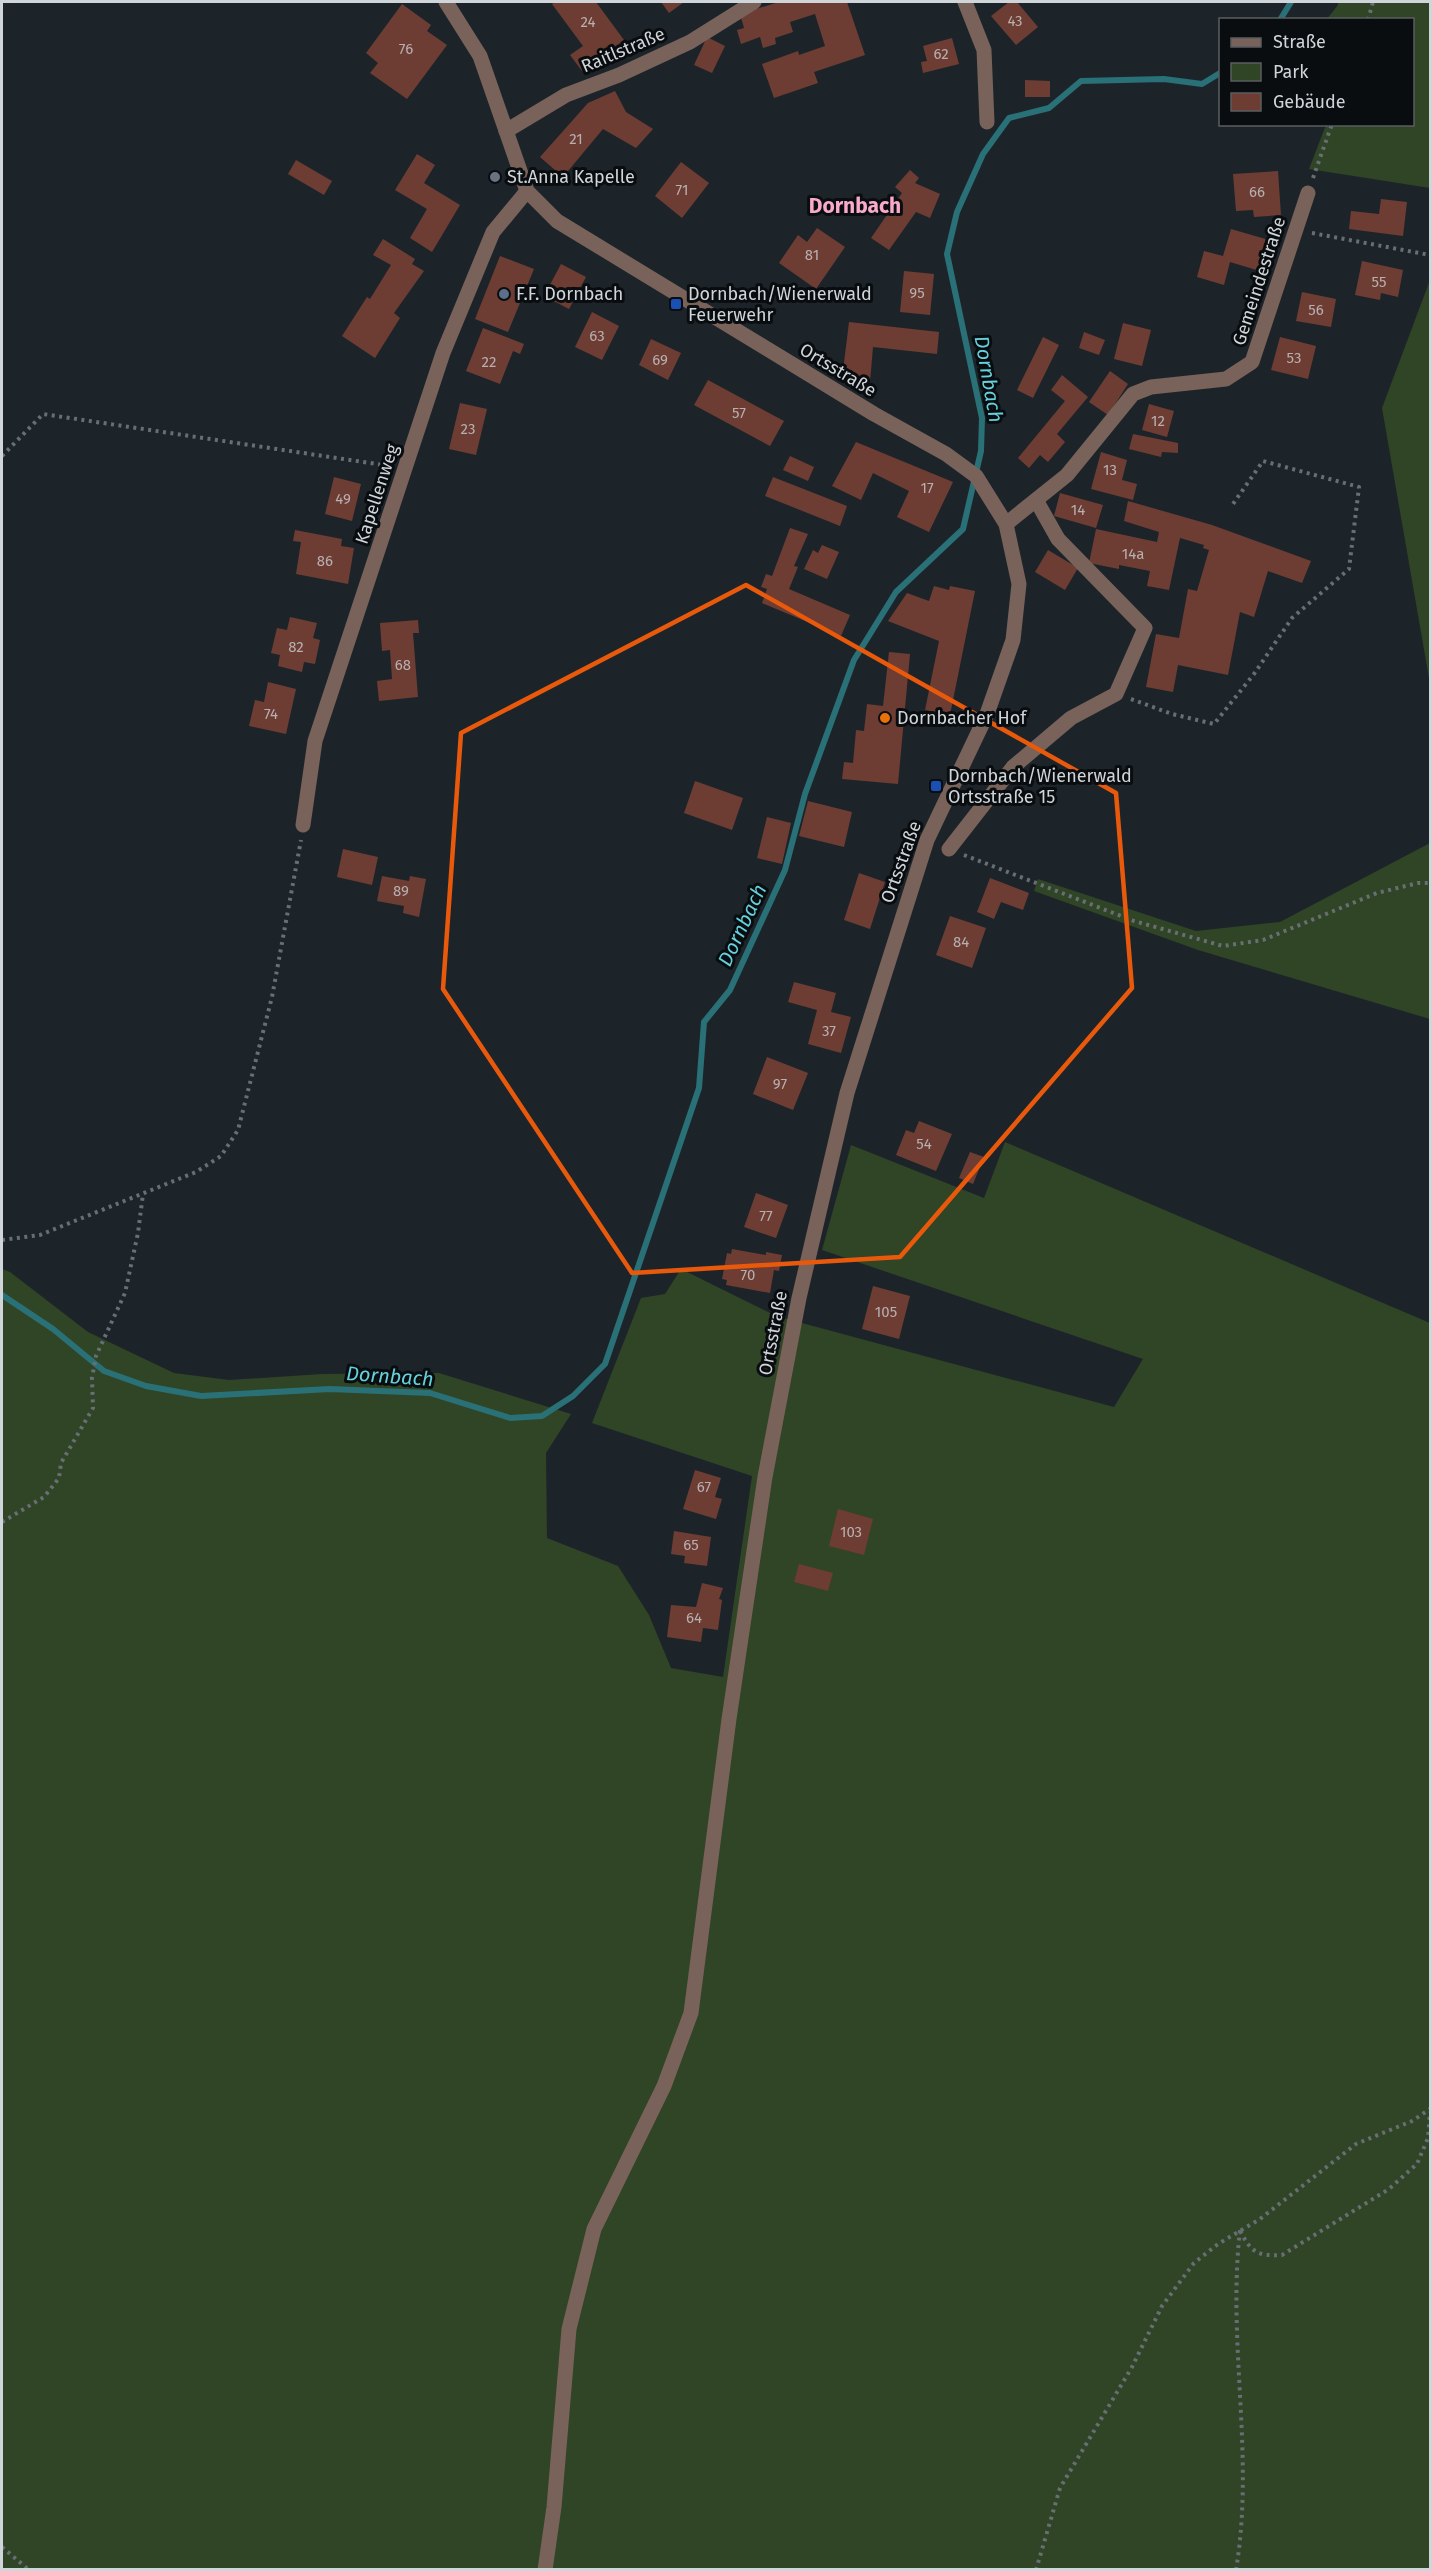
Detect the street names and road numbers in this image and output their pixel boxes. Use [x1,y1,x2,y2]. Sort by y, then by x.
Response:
street label: Raitlstraße [578,23,668,77]
street label: Gemeindestraße [1228,214,1290,348]
street label: Ortsstraße [796,339,880,401]
street label: Kapellenweg [351,441,404,547]
street label: Ortsstraße [876,818,926,906]
street label: Ortsstraße [754,1289,792,1377]

